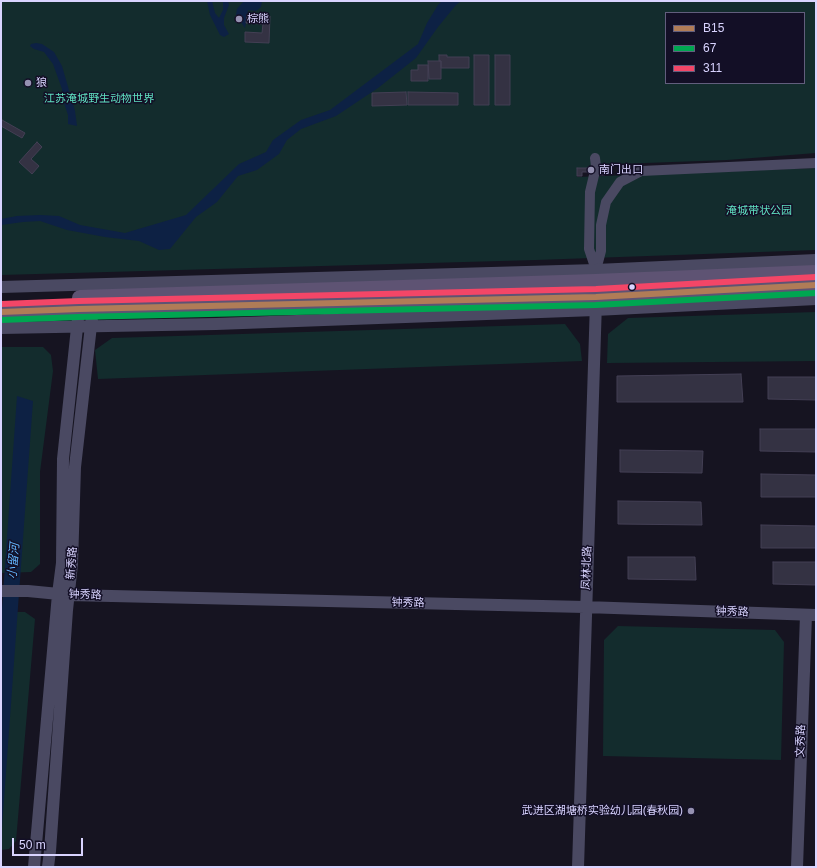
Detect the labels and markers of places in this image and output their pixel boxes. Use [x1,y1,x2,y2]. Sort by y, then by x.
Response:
place label: 棕熊 [247,12,269,26]
marker: 棕熊 [234,14,244,24]
place label: 狼 [36,76,47,90]
marker: 狼 [23,78,33,88]
place label: 南门出口 [599,163,643,177]
marker: 南门出口 [586,165,596,175]
unlabelled marker [627,282,637,292]
place label: 武进区湖塘桥实验幼儿园(春秋园) [522,804,683,818]
marker: 武进区湖塘桥实验幼儿园(春秋园) [686,806,696,816]

